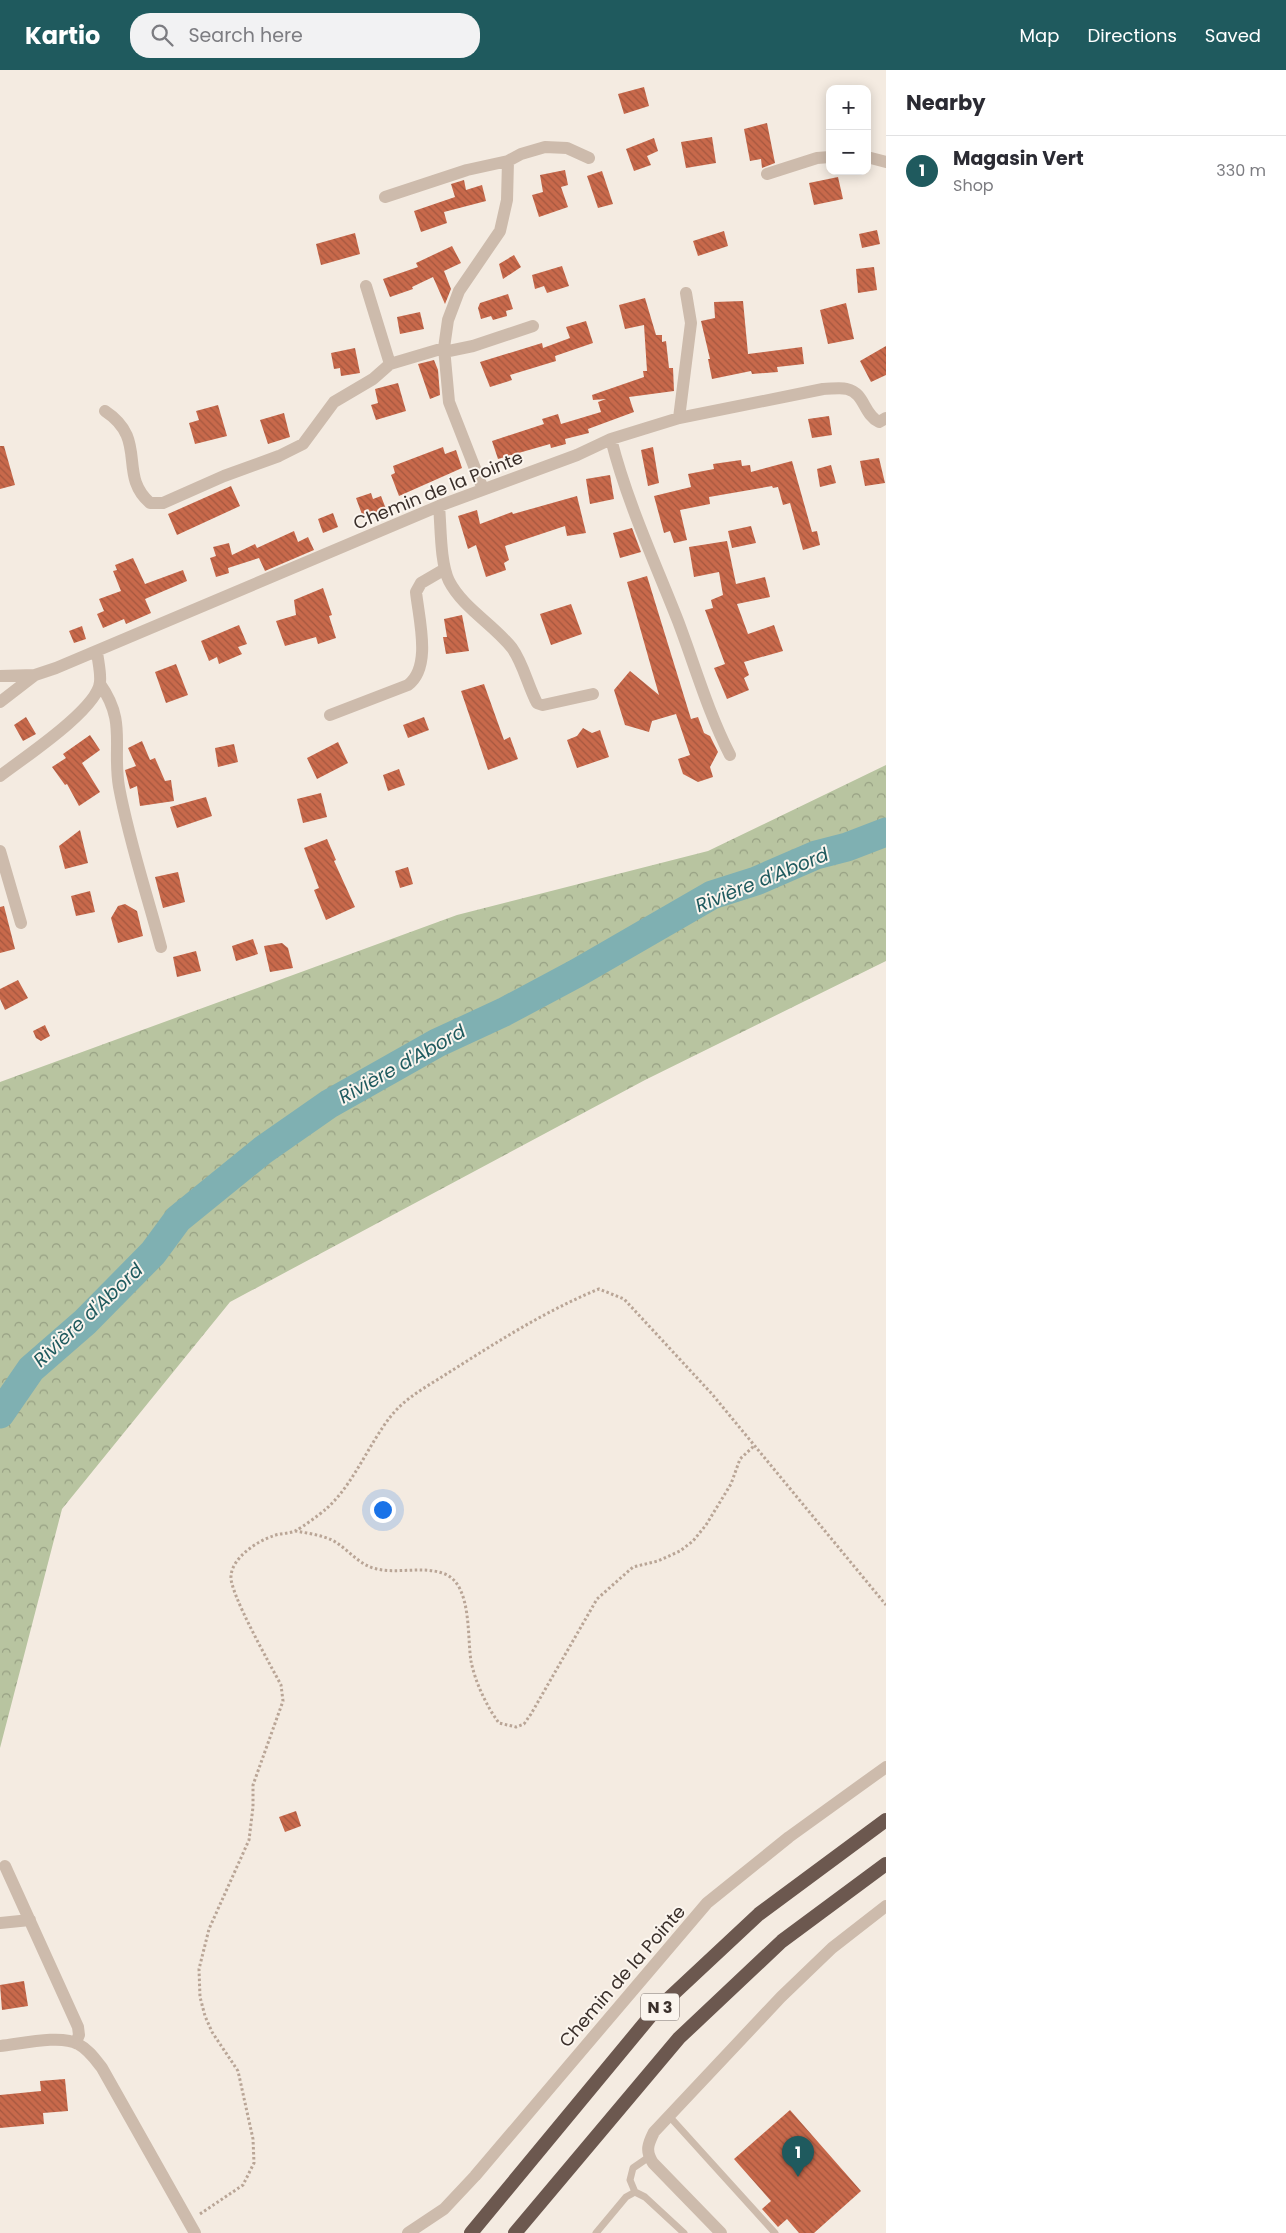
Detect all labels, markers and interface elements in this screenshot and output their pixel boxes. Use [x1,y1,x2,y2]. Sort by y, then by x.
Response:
search box [130,13,480,58]
text: Kartio [25,19,100,52]
icon: search [148,21,176,49]
text: Search here [188,22,303,49]
text: Map [1020,23,1059,48]
text: Directions [1087,23,1177,48]
text: Saved [1205,23,1261,48]
map controls [826,85,871,175]
button: + [826,85,871,130]
text: Nearby [906,88,986,117]
button: − [826,130,871,175]
text: Magasin Vert [953,145,1084,172]
text: 1 [919,159,925,182]
text: 330 m [1216,159,1266,182]
text: Shop [953,174,994,197]
street label: Chemin de la Pointe [349,445,527,535]
water label: Rivière d'Abord [691,841,833,919]
water label: Rivière d'Abord [334,1018,471,1110]
water label: Rivière d'Abord [27,1257,149,1373]
your location [370,1497,396,1523]
street label: Chemin de la Pointe [553,1899,691,2053]
road number: N 3 [641,1994,679,2020]
pin: 1 [782,2136,814,2177]

